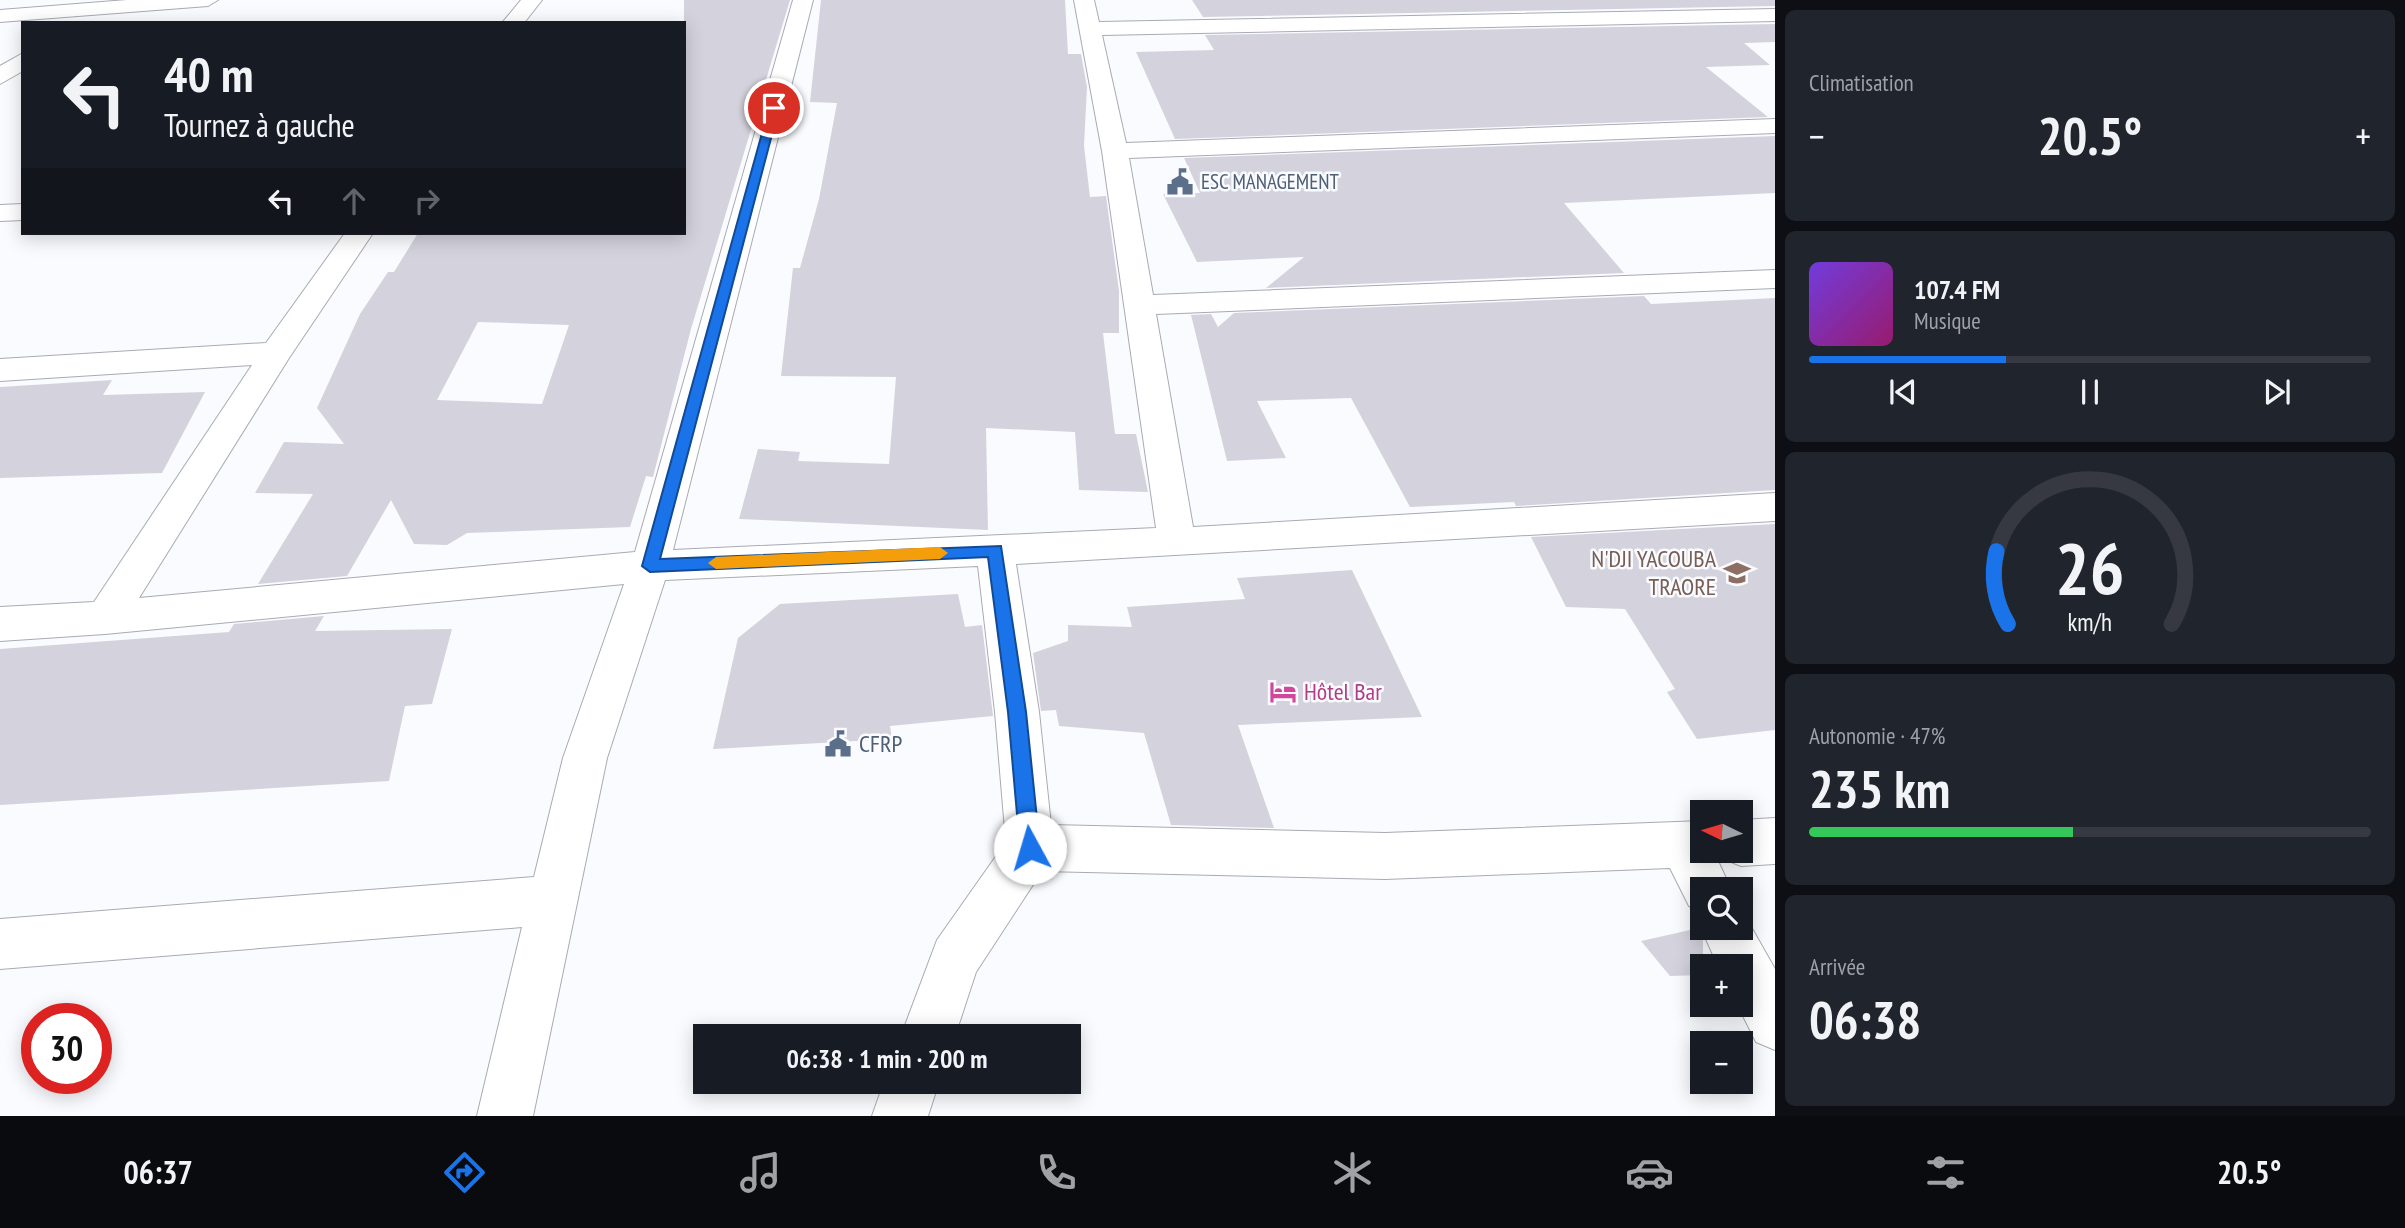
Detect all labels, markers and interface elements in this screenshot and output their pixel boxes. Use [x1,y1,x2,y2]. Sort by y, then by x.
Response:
text: 40 m [164,42,253,106]
icon: left [49,49,140,140]
text: Climatisation [1809,68,1914,97]
pin [744,78,804,138]
icon: arrive [755,89,793,127]
text: 20.5° [2038,102,2142,169]
text: Tournez à gauche [164,104,355,146]
text: − [1809,111,1825,160]
text: + [2355,111,2371,160]
public building icon: ESC MANAGEMENT [1165,167,1195,197]
place label: ESC MANAGEMENT [1201,168,1340,195]
icon: left [262,182,300,220]
icon: ahead [335,182,373,220]
icon: right [408,182,446,220]
text: 107.4 FM [1914,273,2000,306]
text: Musique [1914,306,1981,335]
icon: previous [1884,373,1922,411]
icon: pause [2071,373,2109,411]
icon: next [2258,373,2296,411]
text: 26 [2055,520,2125,614]
place label: N'DJI YACOUBA TRAORE [1591,543,1717,602]
school or university icon: N'DJI YACOUBA TRAORE [1722,558,1752,588]
text: km/h [2068,606,2112,638]
place label: Hôtel Bar [1304,676,1382,707]
hotel icon: Hôtel Bar [1268,677,1298,707]
text: Autonomie · 47% [1809,721,1945,750]
place label: CFRP [859,728,902,759]
public building icon: CFRP [823,729,853,759]
text: 235 km [1809,755,1950,822]
north arrow [1690,800,1754,863]
map controls [1690,800,1753,1094]
position arrow [993,811,1067,885]
button: search [1690,877,1753,940]
text: Arrivée [1809,952,1865,981]
button: + [1690,954,1753,1017]
text: 06:38 [1809,986,1921,1053]
speed limit sign: 30 [21,1003,112,1094]
button: − [1690,1031,1753,1094]
text: 06:38 · 1 min · 200 m [787,1042,987,1075]
icon: directions [440,1148,489,1197]
icon: music [736,1148,785,1197]
icon: phone [1032,1148,1081,1197]
icon: climate [1328,1148,1377,1197]
icon: car [1625,1148,1674,1197]
icon: filters [1921,1148,1970,1197]
text: 06:37 [124,1151,193,1193]
text: 20.5° [2217,1151,2281,1193]

